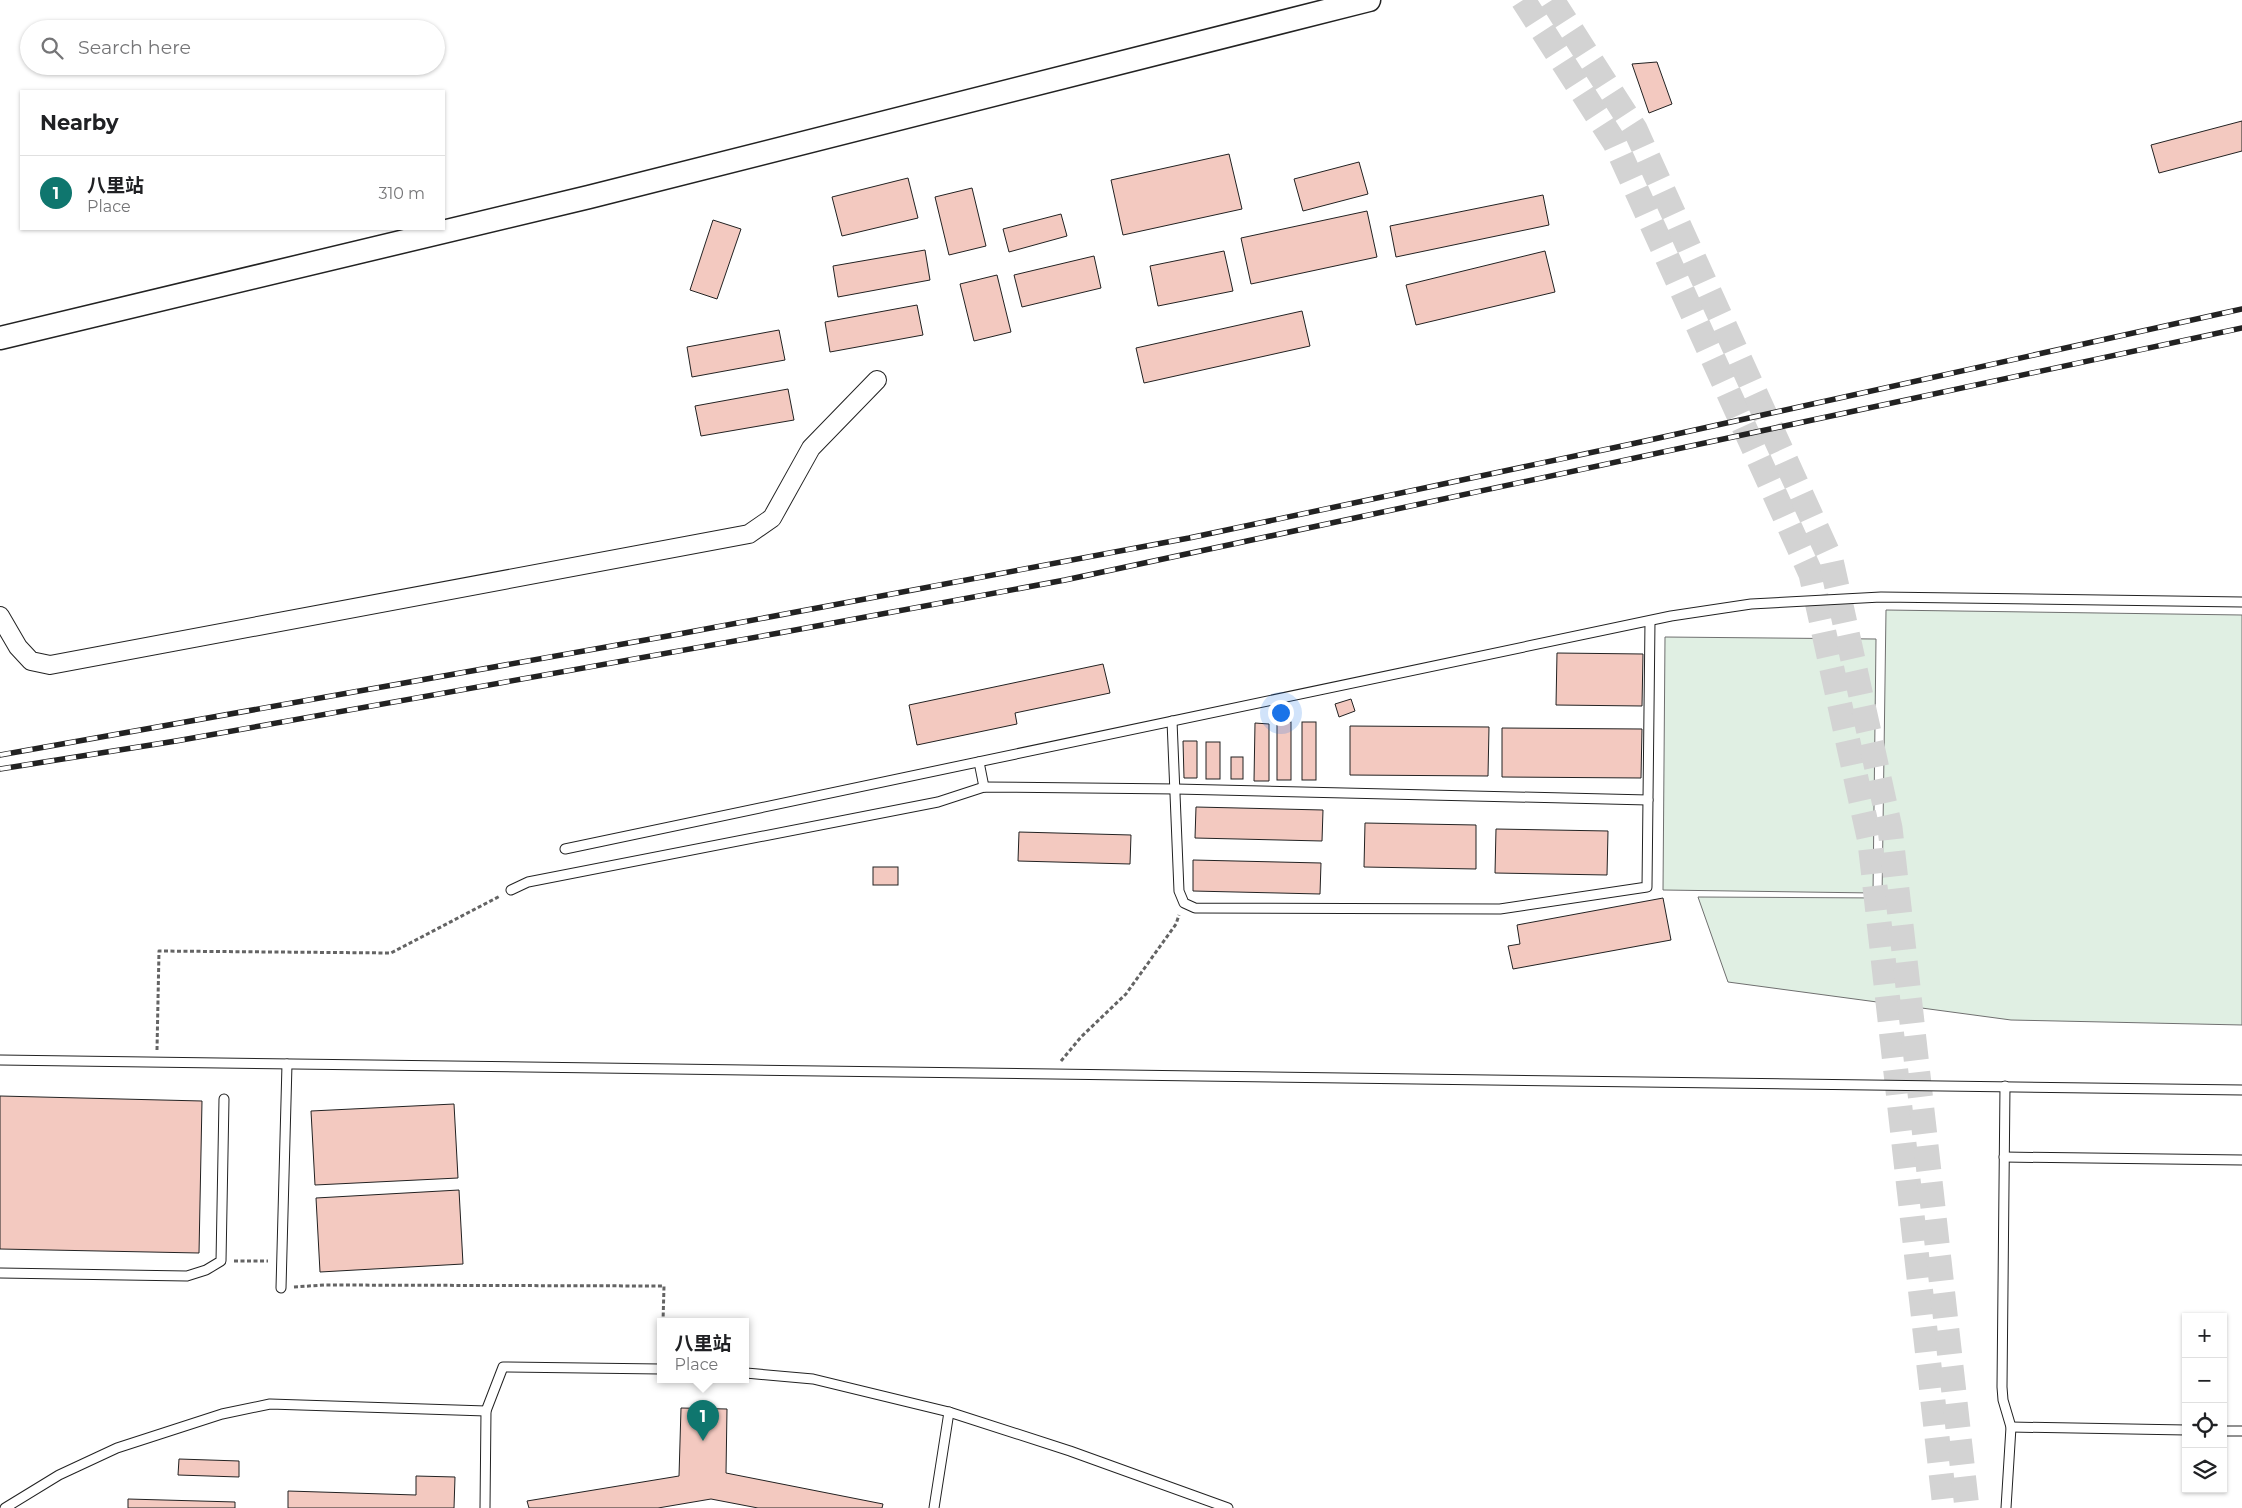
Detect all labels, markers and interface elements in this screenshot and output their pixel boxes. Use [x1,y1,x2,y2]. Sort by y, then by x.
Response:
search box [20,20,445,75]
icon: search [38,34,66,62]
text: Search here [78,36,191,59]
text: Nearby [40,110,119,135]
text: 八里站 [87,174,144,197]
text: 1 [53,184,59,203]
text: 310 m [378,184,425,203]
text: Place [87,197,131,216]
your location [1268,700,1294,726]
map controls [2182,1313,2227,1493]
button: + [2182,1313,2227,1358]
popup [657,1318,749,1383]
text: 八里站 [674,1332,732,1355]
text: Place [674,1355,718,1374]
button: − [2182,1358,2227,1403]
pin: 1 [687,1400,719,1441]
button: locate [2182,1403,2227,1448]
button: layers [2182,1448,2227,1493]

